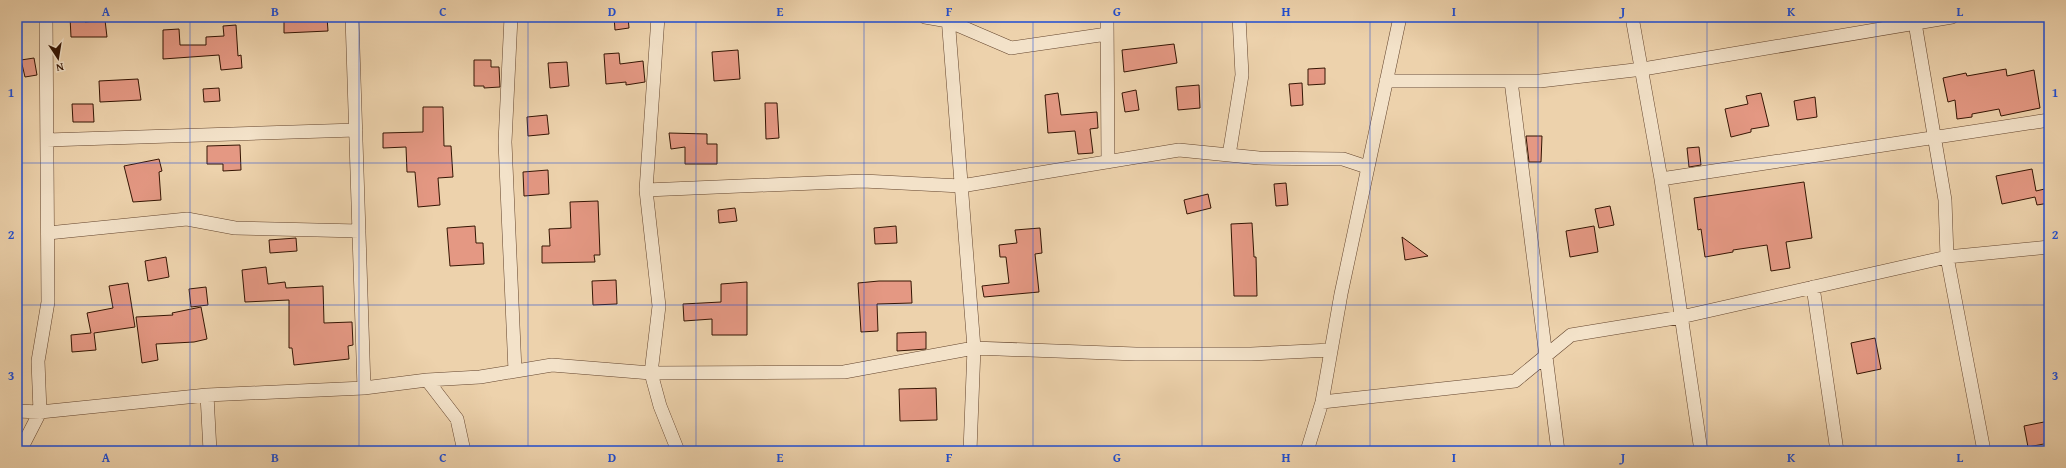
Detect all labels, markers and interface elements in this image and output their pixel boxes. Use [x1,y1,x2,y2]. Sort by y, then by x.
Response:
text: A [102,2,111,21]
text: B [271,2,279,21]
text: C [439,2,447,21]
text: D [608,2,616,21]
text: E [777,2,784,21]
text: F [946,2,953,21]
text: G [1113,2,1121,21]
text: H [1281,2,1291,21]
text: I [1452,2,1456,21]
text: J [1619,2,1626,21]
text: K [1787,2,1796,21]
text: L [1957,2,1964,21]
north arrow [38,38,78,78]
text: N [54,59,65,77]
text: 1 [8,83,14,102]
text: 1 [2052,83,2058,102]
text: 2 [8,225,15,244]
text: 2 [2052,225,2059,244]
text: 3 [8,366,14,385]
text: 3 [2052,366,2058,385]
text: A [102,448,111,467]
text: B [271,448,279,467]
text: C [439,448,447,467]
text: D [608,448,616,467]
text: E [777,448,784,467]
text: F [946,448,953,467]
text: G [1113,448,1121,467]
text: H [1281,448,1291,467]
text: I [1452,448,1456,467]
text: J [1619,448,1626,467]
text: K [1787,448,1796,467]
text: L [1957,448,1964,467]

